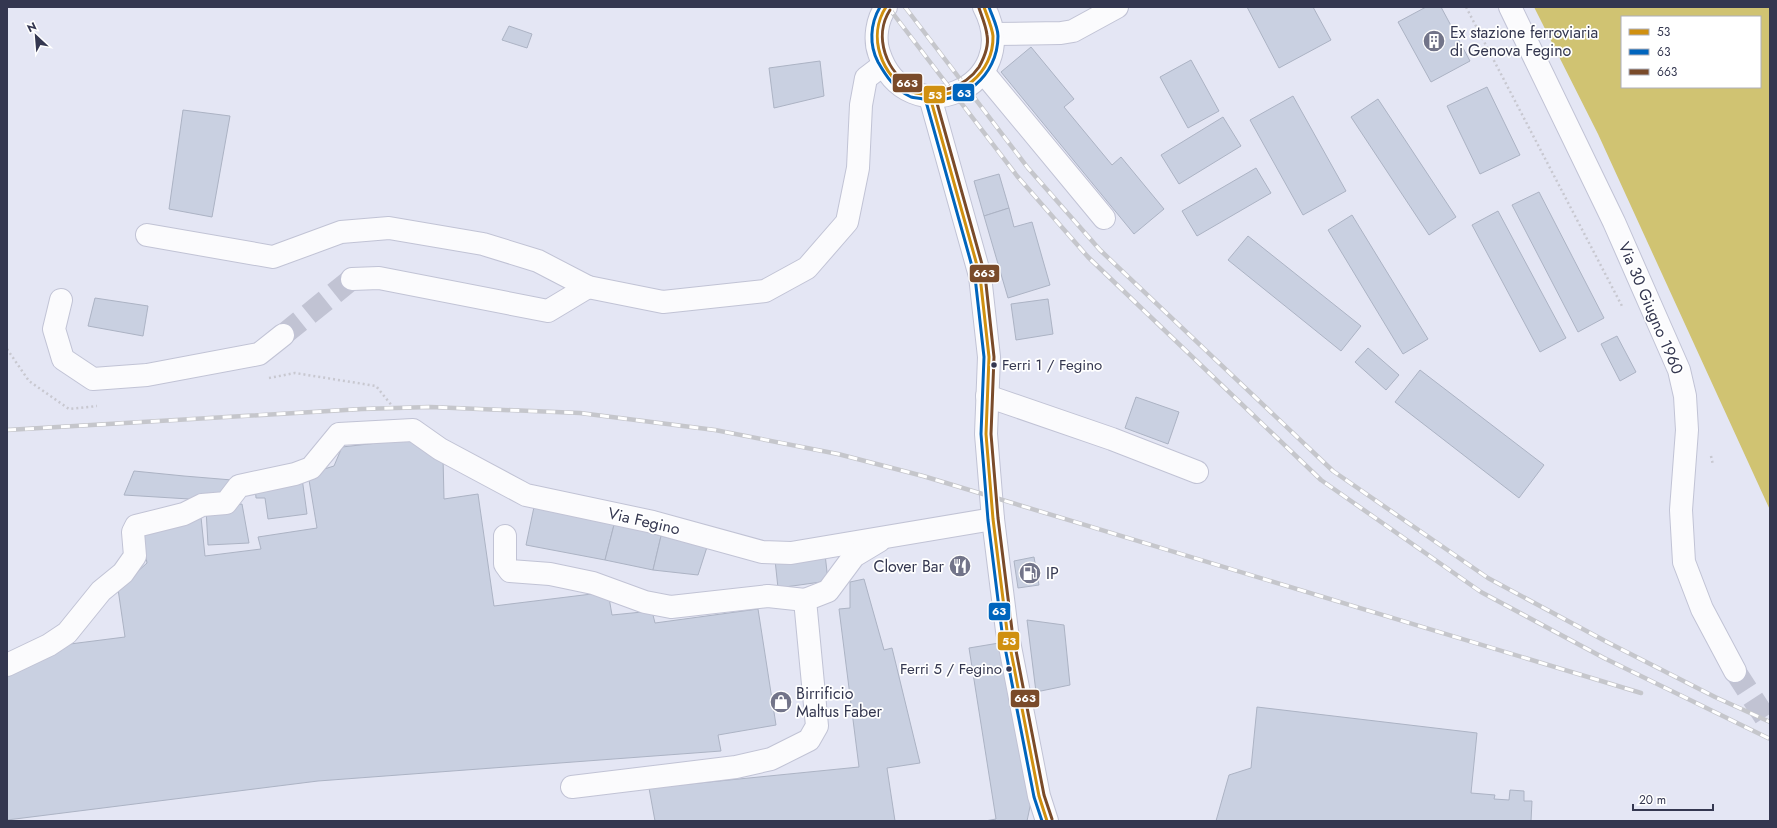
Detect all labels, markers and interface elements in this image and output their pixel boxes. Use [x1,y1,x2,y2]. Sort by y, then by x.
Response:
north arrow [16,16,56,56]
legend [1621,16,1761,88]
text: N [24,18,39,36]
place label: Ex stazione ferroviaria di Genova Fegino [1450,21,1598,62]
text: 53 [1657,23,1671,41]
building icon: Ex stazione ferroviaria di Genova Fegino [1421,28,1447,54]
text: 63 [1657,43,1671,61]
text: 663 [1657,63,1678,81]
line badge: 663 [892,73,923,93]
text: 663 [896,75,918,91]
line badge: 63 [952,83,975,102]
line badge: 53 [923,85,946,104]
text: 63 [957,85,971,101]
text: 53 [928,87,942,103]
street label: Via 30 Giugno 1960 [1613,238,1689,378]
line badge: 663 [969,264,1000,283]
text: 663 [973,265,995,281]
place label: Ferri 1 / Fegino [1002,354,1102,376]
marker: Ferri 1 / Fegino [989,360,999,370]
street label: Via Fegino [606,502,683,541]
restaurant icon: Clover Bar [947,553,973,579]
place label: Clover Bar [873,555,945,578]
fuel station icon: IP [1017,560,1043,586]
place label: IP [1046,562,1059,585]
line badge: 63 [988,602,1011,621]
text: 63 [992,603,1006,619]
line badge: 53 [997,631,1020,651]
text: 53 [1002,633,1016,649]
place label: Ferri 5 / Fegino [900,658,1002,680]
marker: Ferri 5 / Fegino [1004,664,1014,674]
place label: Birrificio Maltus Faber [796,682,882,723]
shop icon: Birrificio Maltus Faber [768,689,794,715]
line badge: 663 [1010,689,1040,708]
text: 663 [1014,690,1036,706]
scale bar [1633,786,1713,812]
text: 20 m [1639,791,1666,809]

